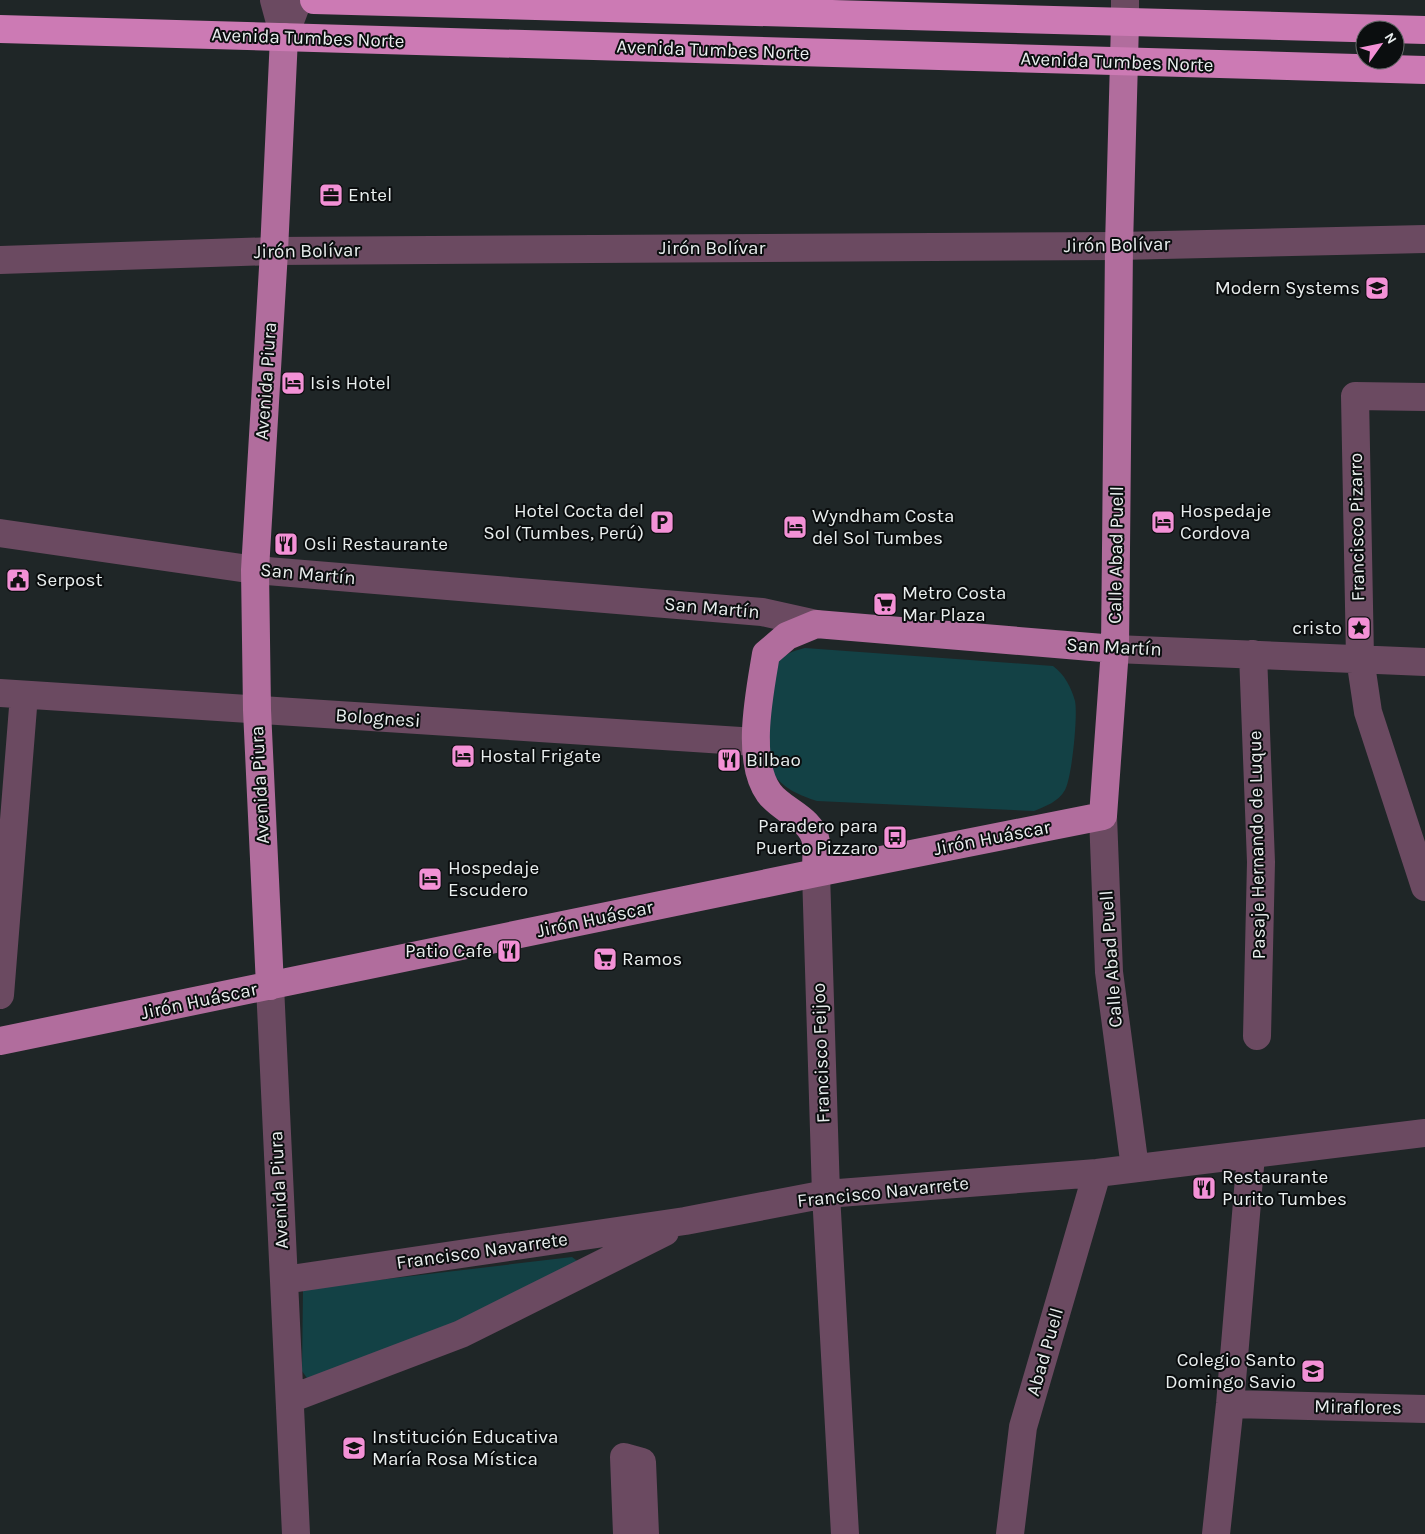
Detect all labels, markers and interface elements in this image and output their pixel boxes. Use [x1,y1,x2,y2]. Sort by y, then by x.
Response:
north arrow [1355,20,1405,70]
street label: Avenida Tumbes Norte [211,24,405,52]
text: N [1381,29,1400,47]
street label: Avenida Tumbes Norte [616,36,810,64]
street label: Avenida Tumbes Norte [1020,48,1214,76]
office icon: Entel [318,182,344,208]
place label: Entel [348,184,392,206]
street label: Jirón Bolívar [1064,233,1171,257]
street label: Jirón Bolívar [659,237,765,259]
street label: Jirón Bolívar [254,239,361,263]
school or university icon: Modern Systems [1364,275,1390,301]
place label: Modern Systems [1215,277,1360,299]
street label: Avenida Piura [251,321,281,441]
hotel icon: Isis Hotel [280,370,306,396]
place label: Isis Hotel [310,372,391,394]
street label: Francisco Pizarro [1345,452,1369,602]
street label: Calle Abad Puell [1104,486,1128,624]
place label: Hotel Cocta del Sol (Tumbes, Perú) [483,500,644,544]
place label: Hospedaje Cordova [1180,500,1271,544]
place label: Wyndham Costa del Sol Tumbes [812,505,954,549]
parking icon: Hotel Cocta del Sol (Tumbes, Perú) [649,509,675,535]
hotel icon: Hospedaje Cordova [1150,509,1176,535]
hotel icon: Wyndham Costa del Sol Tumbes [782,514,808,540]
restaurant icon: Osli Restaurante [273,531,299,557]
place label: Osli Restaurante [304,533,448,555]
street label: San Martín [259,559,357,589]
public building icon: Serpost [5,567,31,593]
place label: Serpost [36,569,103,591]
place label: Metro Costa Mar Plaza [902,582,1006,626]
supermarket icon: Metro Costa Mar Plaza [872,591,898,617]
street label: San Martín [663,593,761,623]
place icon: cristo [1346,615,1372,641]
place label: cristo [1292,617,1342,639]
street label: San Martín [1066,634,1162,660]
street label: Bolognesi [335,704,421,732]
street label: Avenida Piura [246,725,274,845]
street label: Pasaje Hernando de Luque [1244,730,1270,960]
hotel icon: Hostal Frigate [450,743,476,769]
place label: Hostal Frigate [480,745,601,767]
restaurant icon: Bilbao [716,747,742,773]
place label: Bilbao [746,749,801,771]
place label: Paradero para Puerto Pizzaro [755,815,878,859]
street label: Jirón Huáscar [932,816,1052,860]
bus stop icon: Paradero para Puerto Pizzaro [882,824,908,850]
place label: Hospedaje Escudero [448,857,539,901]
hotel icon: Hospedaje Escudero [417,866,443,892]
street label: Calle Abad Puell [1095,889,1127,1029]
street label: Jirón Huáscar [535,896,655,942]
restaurant icon: Patio Cafe [496,938,522,964]
place label: Patio Cafe [405,940,492,962]
supermarket icon: Ramos [592,946,618,972]
place label: Ramos [622,948,682,970]
street label: Jirón Huáscar [139,978,259,1024]
street label: Francisco Feijoo [808,982,834,1124]
street label: Avenida Piura [265,1130,293,1250]
place label: Restaurante Purito Tumbes [1222,1166,1347,1210]
street label: Francisco Navarrete [796,1172,970,1212]
restaurant icon: Restaurante Purito Tumbes [1191,1175,1217,1201]
street label: Francisco Navarrete [395,1228,569,1274]
street label: Abad Puell [1022,1305,1068,1399]
place label: Colegio Santo Domingo Savio [1165,1349,1296,1393]
school or university icon: Colegio Santo Domingo Savio [1300,1358,1326,1384]
street label: Miraflores [1314,1395,1402,1419]
place label: Institución Educativa María Rosa Mística [372,1426,559,1470]
school or university icon: Institución Educativa María Rosa Mística [341,1435,367,1461]

